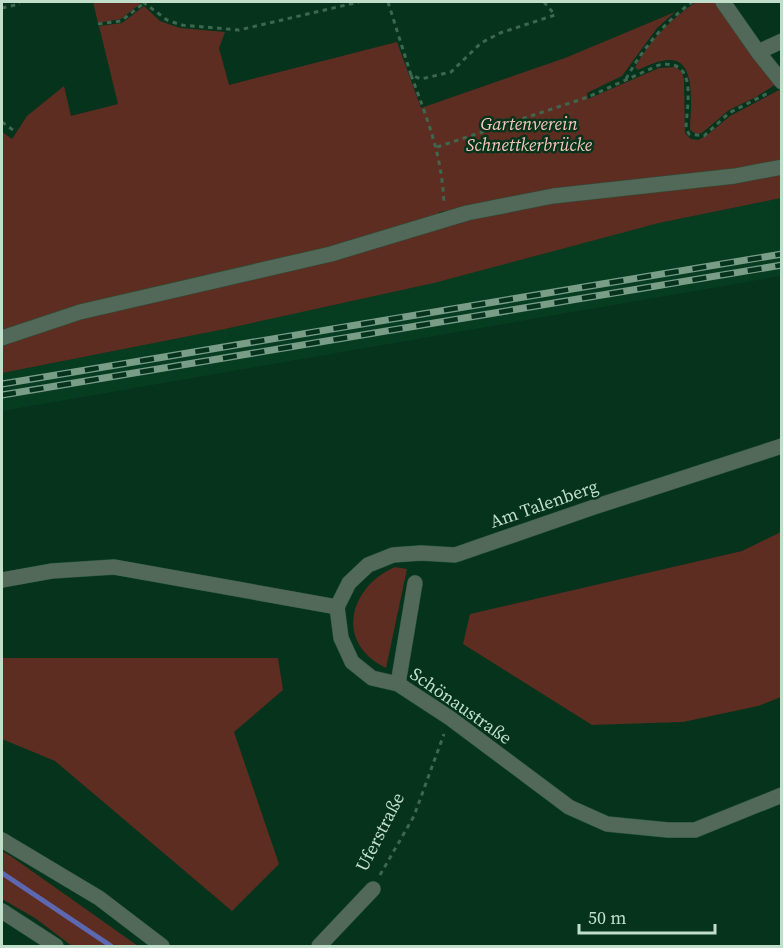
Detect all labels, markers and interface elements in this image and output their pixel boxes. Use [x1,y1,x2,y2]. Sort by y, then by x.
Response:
park label: Gartenverein Schnettkerbrücke [466,111,593,157]
street label: Am Talenberg [486,473,601,534]
street label: Schönaustraße [405,661,517,750]
street label: Uferstraße [349,788,410,876]
scale bar [579,897,716,935]
text: 50 m [588,905,626,930]

